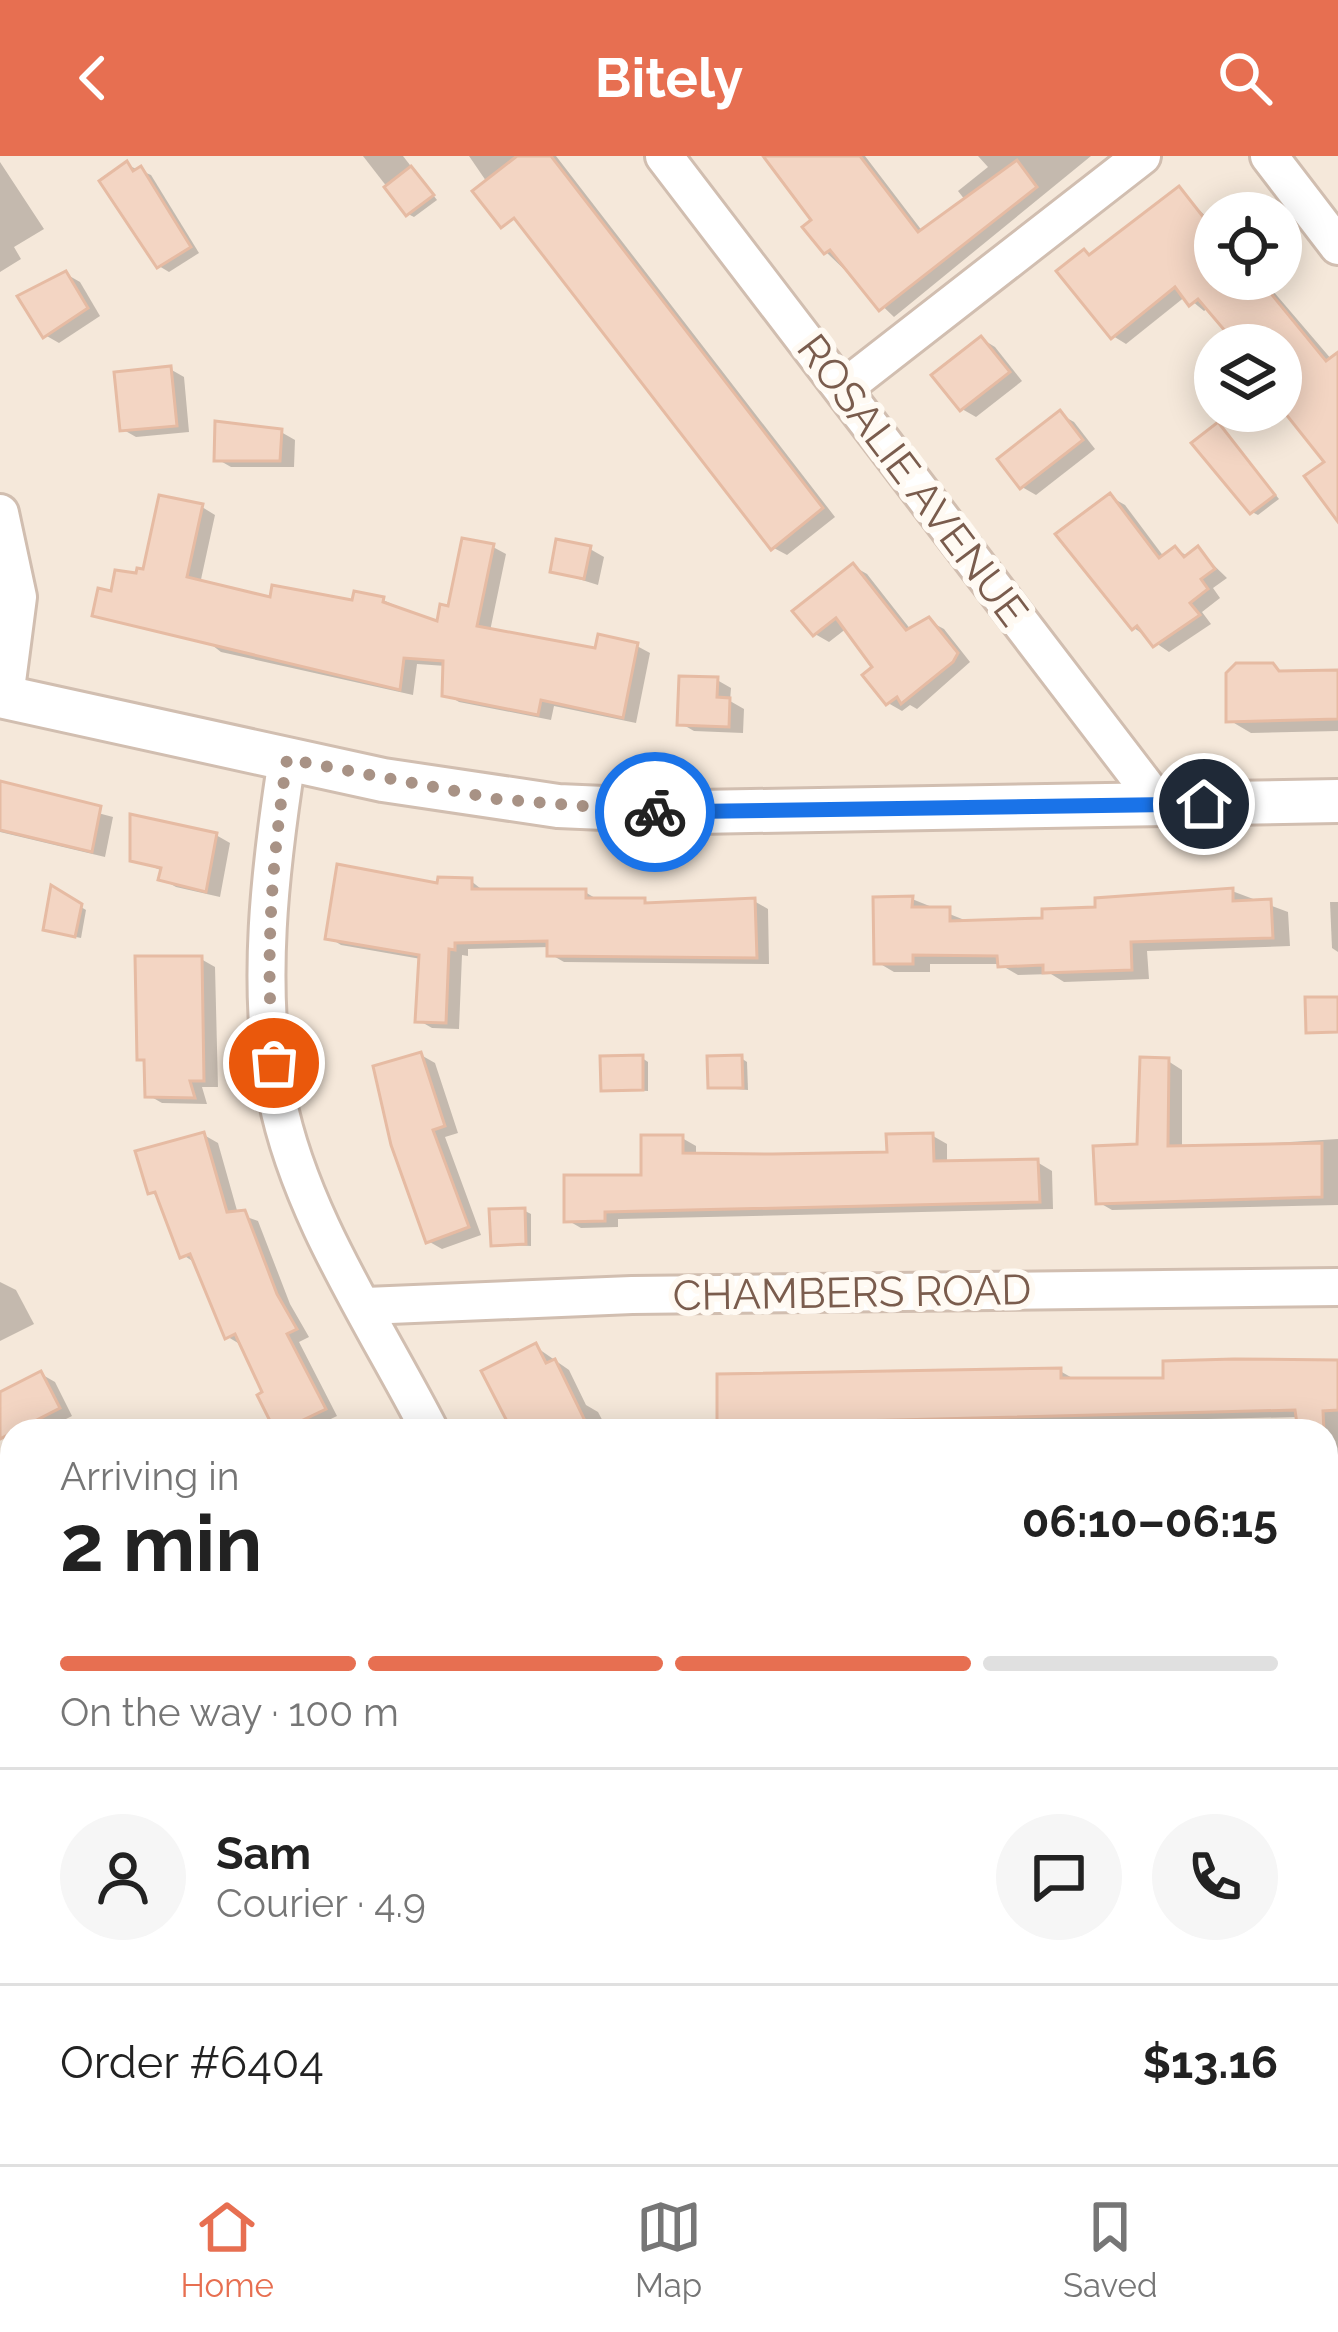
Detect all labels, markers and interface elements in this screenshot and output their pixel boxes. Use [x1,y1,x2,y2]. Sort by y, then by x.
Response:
icon: back [60,45,126,111]
icon: search [1212,45,1278,111]
text: Bitely [595,46,743,110]
map controls [1194,192,1302,432]
button: locate [1194,192,1302,300]
button: layers [1194,324,1302,432]
street label: ROSALIE AVENUE [787,325,1038,636]
courier [595,752,715,872]
pin [1153,753,1255,855]
icon: home [1171,771,1237,837]
icon: bike [622,779,688,845]
pin [223,1012,325,1114]
icon: bag [241,1030,307,1096]
street label: CHAMBERS ROAD [672,1265,1032,1320]
text: Arriving in [60,1453,240,1499]
text: 06:10–06:15 [1022,1495,1278,1548]
text: 2 min [60,1498,262,1589]
text: On the way · 100 m [60,1689,399,1735]
button: person [60,1814,186,1940]
button: chat [996,1814,1122,1940]
button: phone [1152,1814,1278,1940]
text: Sam [216,1827,311,1880]
text: Courier · 4.9 [216,1880,426,1926]
text: Order #6404 [60,2036,324,2089]
text: $13.16 [1142,2036,1278,2089]
tab: Home [181,2194,274,2305]
tab: Map [635,2194,702,2305]
tab: Saved [1063,2194,1157,2305]

